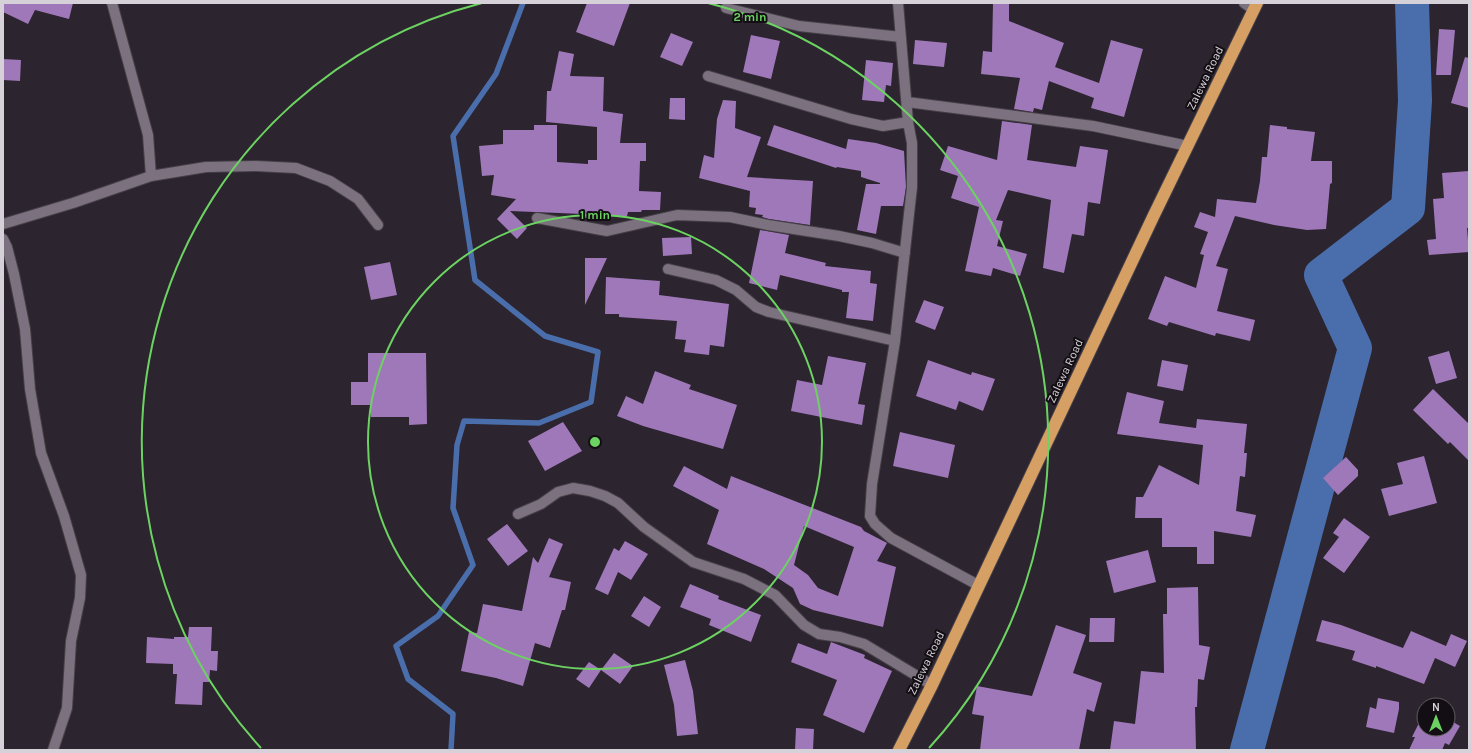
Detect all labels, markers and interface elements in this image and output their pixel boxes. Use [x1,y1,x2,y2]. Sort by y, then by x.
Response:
text: 2 min [733,10,767,24]
street label: Zalewa Road [1184,44,1226,112]
text: 1 min [580,208,610,222]
street label: Zalewa Road [1044,337,1086,405]
centre of rings [588,435,602,449]
street label: Zalewa Road [905,629,947,697]
north arrow [1416,697,1456,737]
text: N [1432,701,1440,714]

